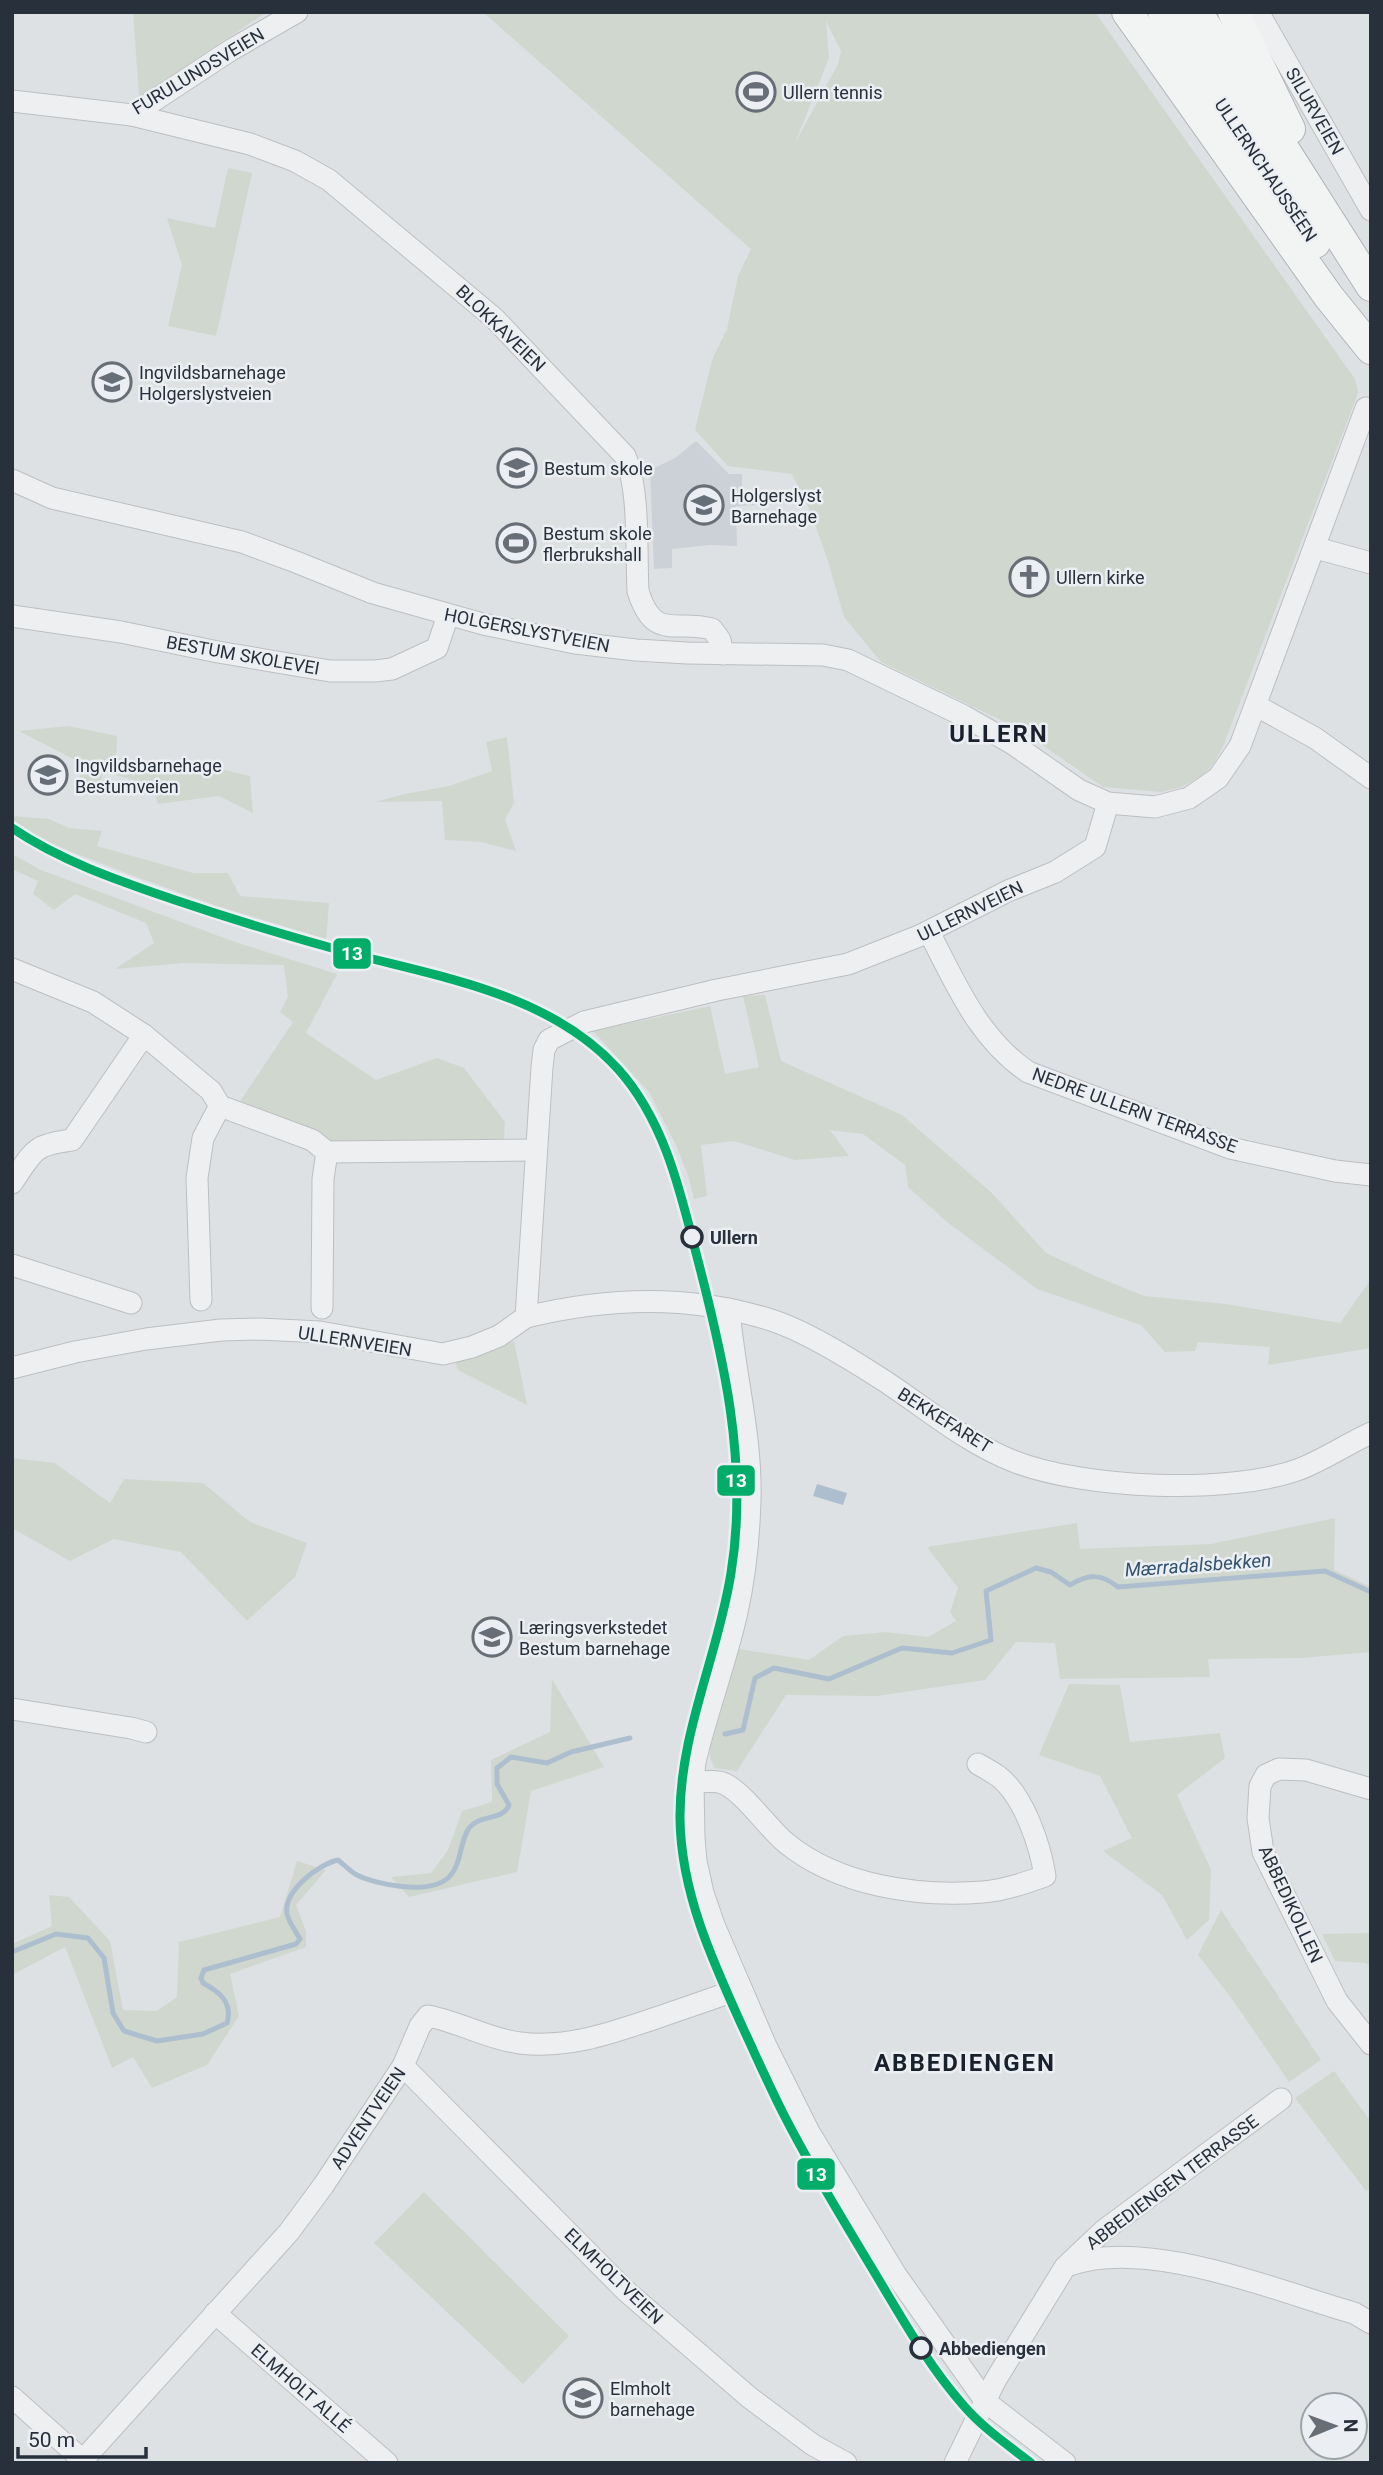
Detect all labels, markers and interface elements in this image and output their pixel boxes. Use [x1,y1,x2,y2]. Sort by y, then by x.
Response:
street label: FURULUNDSVEIEN [128,23,268,119]
street label: SILURVEIEN [1282,64,1348,158]
sports icon: Ullern tennis [735,71,777,113]
place label: Ullern tennis [783,82,882,103]
street label: ULLERNCHAUSSÉEN [1210,95,1322,245]
street label: BLOKKAVEIEN [452,280,550,376]
school or university icon: Ingvildsbarnehage Holgerslystveien [91,361,133,403]
place label: Ingvildsbarnehage Holgerslystveien [139,362,286,404]
school or university icon: Bestum skole [496,447,538,489]
place label: Bestum skole [544,458,653,479]
school or university icon: Holgerslyst Barnehage [683,484,725,526]
place label: Holgerslyst Barnehage [731,485,822,527]
sports icon: Bestum skole flerbrukshall [495,522,537,564]
place label: Bestum skole flerbrukshall [543,523,652,565]
church icon: Ullern kirke [1008,556,1050,598]
place label: Ullern kirke [1056,567,1145,588]
street label: HOLGERSLYSTVEIEN [442,604,612,656]
street label: BESTUM SKOLEVEI [165,631,321,679]
district label: ULLERN [949,720,1049,748]
school or university icon: Ingvildsbarnehage Bestumveien [27,754,69,796]
place label: Ingvildsbarnehage Bestumveien [75,755,222,797]
street label: ULLERNVEIEN [914,876,1026,946]
line badge: 13 [332,937,372,970]
text: 13 [341,942,363,965]
street label: NEDRE ULLERN TERRASSE [1030,1063,1240,1157]
marker: Ullern [681,1226,703,1248]
place label: Ullern [710,1227,758,1248]
street label: ULLERNVEIEN [297,1322,413,1360]
street label: BEKKEFARET [894,1383,996,1457]
line badge: 13 [716,1464,756,1497]
text: 13 [725,1469,747,1492]
water label: Mærradalsbekken [1124,1548,1272,1582]
school or university icon: Læringsverkstedet Bestum barnehage [471,1616,513,1658]
place label: Læringsverkstedet Bestum barnehage [519,1617,670,1659]
street label: ABBEDIKOLLEN [1255,1842,1327,1966]
district label: ABBEDIENGEN [874,2049,1056,2077]
street label: ADVENTVEIEN [326,2063,410,2173]
street label: ABBEDIENGEN TERRASSE [1082,2110,1262,2254]
line badge: 13 [796,2157,836,2191]
text: 13 [805,2163,827,2186]
street label: ELMHOLTVEIEN [560,2224,668,2328]
marker: Abbediengen [910,2337,932,2359]
place label: Abbediengen [939,2338,1046,2359]
street label: ELMHOLT ALLÉ [247,2339,355,2437]
school or university icon: Elmholt barnehage [562,2377,604,2419]
place label: Elmholt barnehage [610,2378,695,2420]
north arrow [1299,2391,1369,2461]
scale bar [18,2416,145,2460]
text: N [1339,2419,1362,2433]
text: 50 m [28,2428,75,2452]

